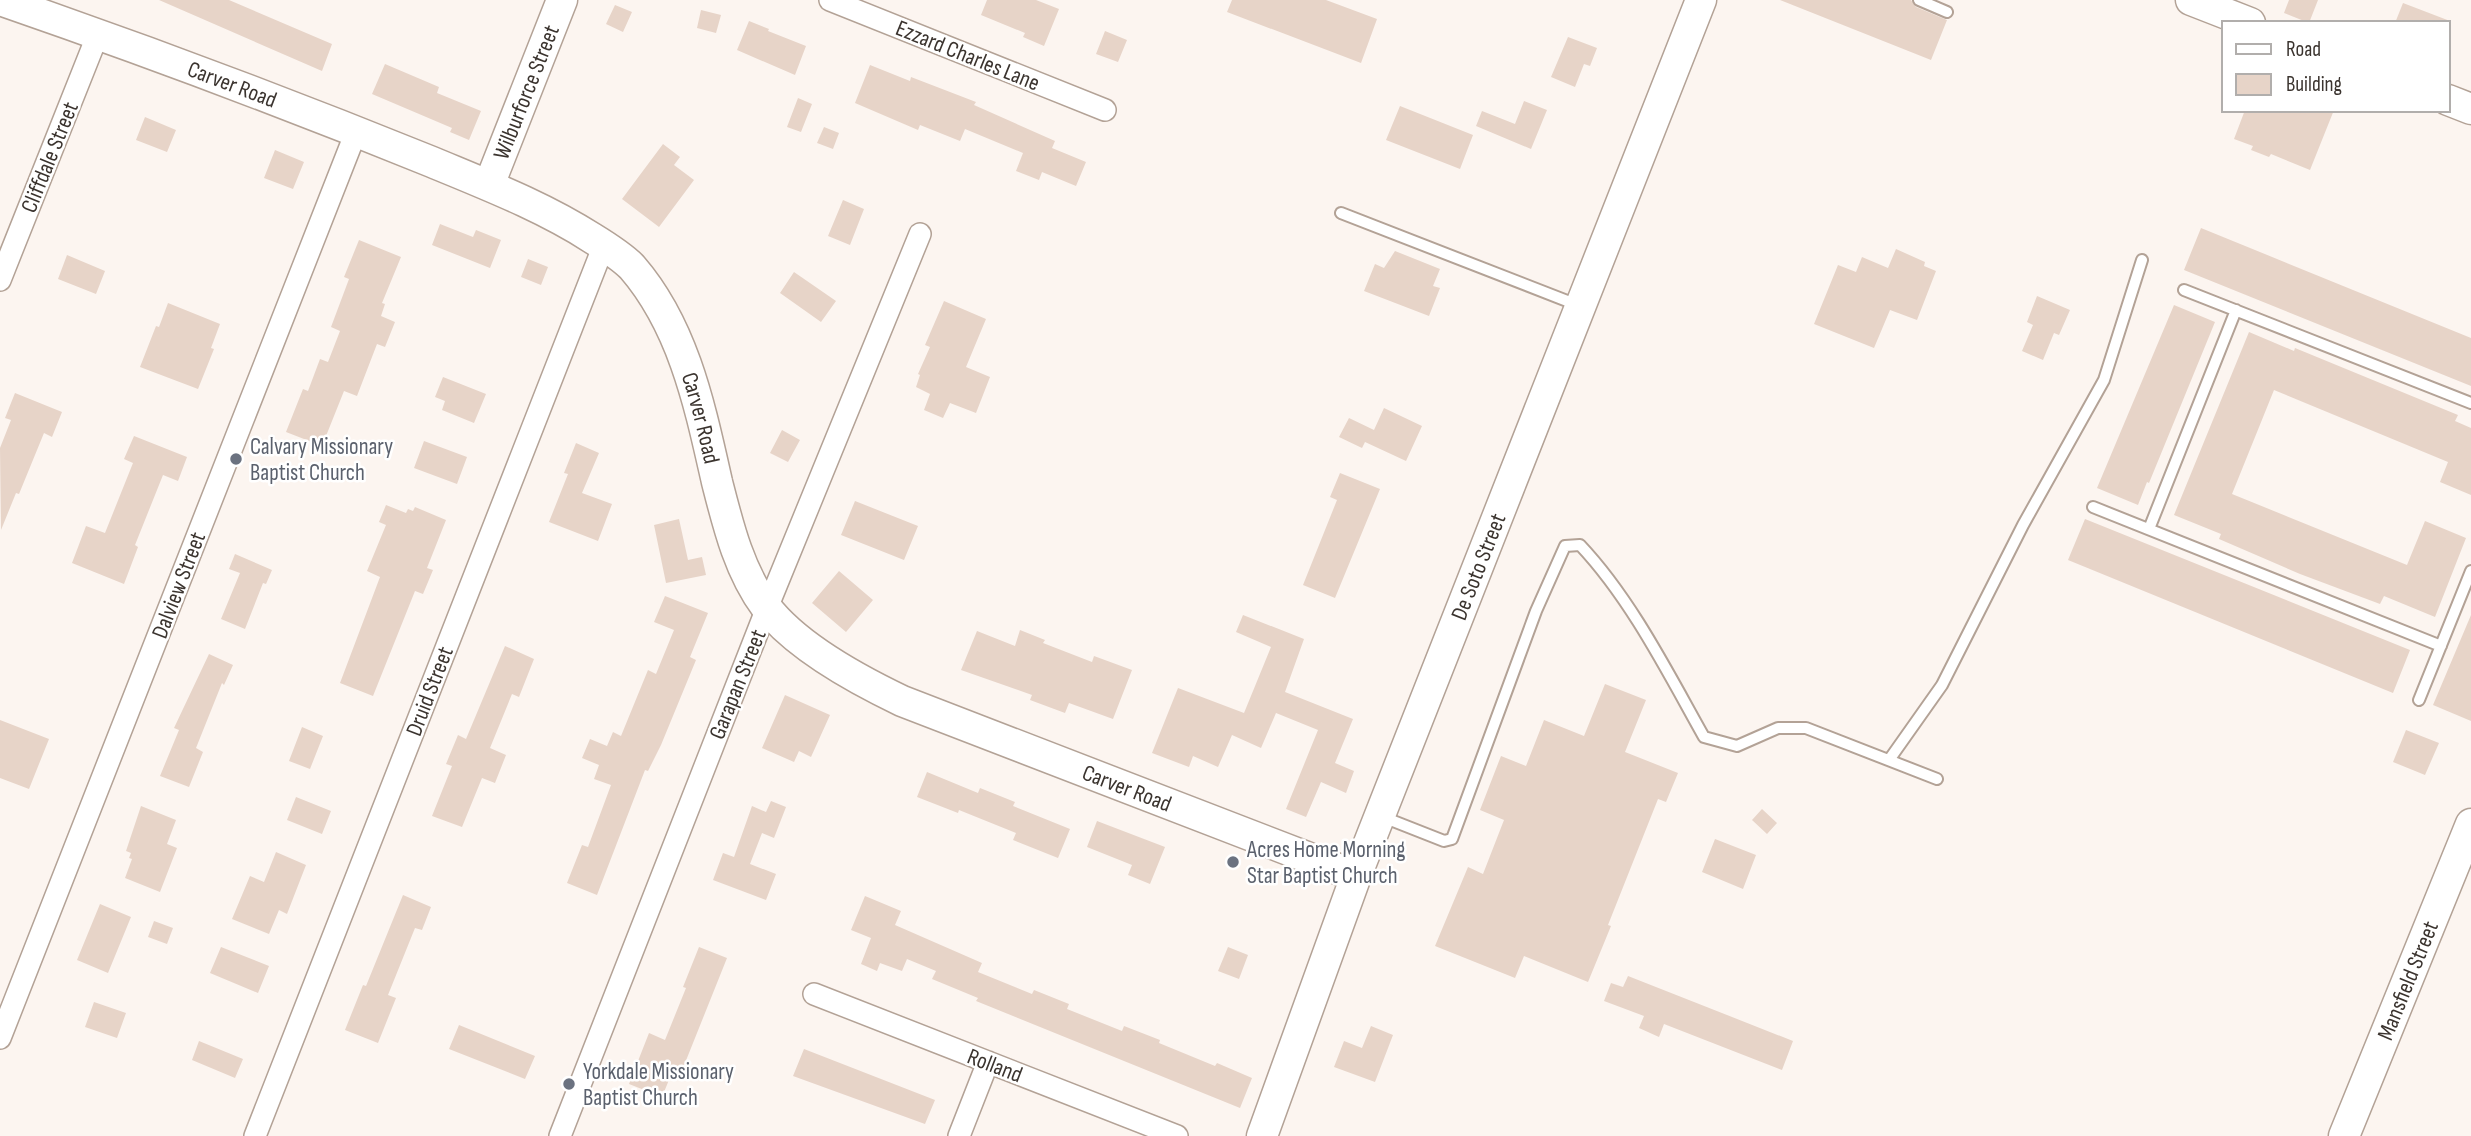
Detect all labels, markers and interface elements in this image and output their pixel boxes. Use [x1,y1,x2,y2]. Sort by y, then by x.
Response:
street label: Ezzard Charles Lane [892,14,1044,98]
street label: Wilburforce Street [488,21,566,164]
legend [2222,21,2450,112]
text: Road [2286,37,2321,62]
street label: Carver Road [184,55,280,114]
text: Building [2286,72,2342,97]
street label: Cliffdale Street [15,98,85,217]
street label: Carver Road [675,369,725,466]
place label: Calvary Missionary Baptist Church [250,433,393,487]
marker: Calvary Missionary Baptist Church [228,451,244,467]
street label: De Soto Street [1445,510,1512,624]
street label: Dalview Street [146,528,212,643]
street label: Garapan Street [703,625,773,743]
street label: Druid Street [400,643,460,740]
street label: Carver Road [1078,759,1175,818]
place label: Acres Home Morning Star Baptist Church [1246,836,1405,890]
marker: Acres Home Morning Star Baptist Church [1225,854,1241,870]
street label: Mansfield Street [2372,917,2445,1044]
street label: Rolland [963,1043,1026,1089]
place label: Yorkdale Missionary Baptist Church [583,1058,734,1112]
marker: Yorkdale Missionary Baptist Church [561,1076,577,1092]

